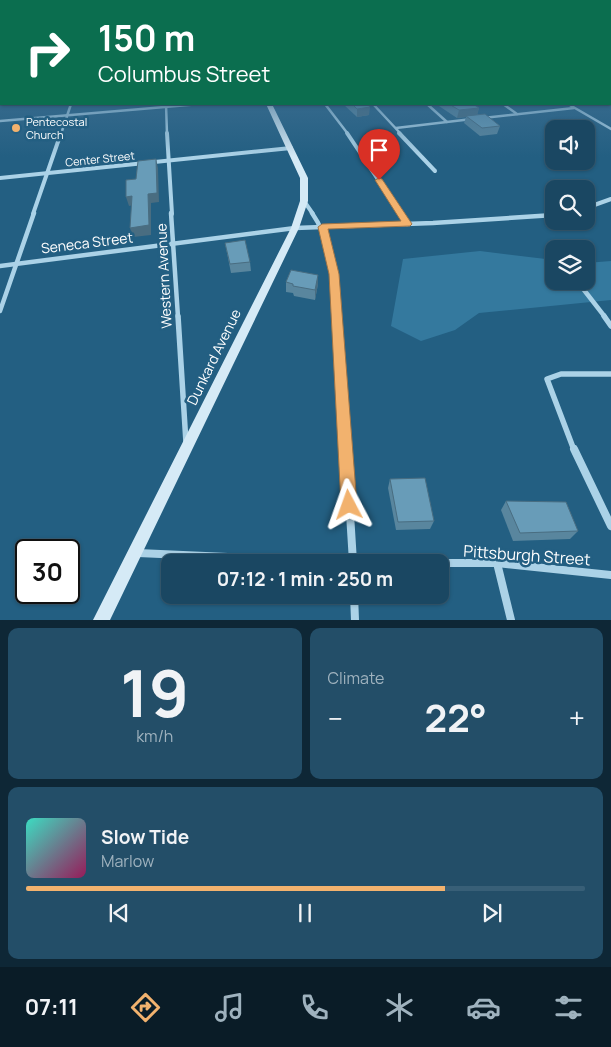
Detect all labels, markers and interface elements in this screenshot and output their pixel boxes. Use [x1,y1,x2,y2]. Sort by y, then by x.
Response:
text: 150 m [98,14,195,62]
icon: right [15,20,80,85]
text: Columbus Street [98,59,270,89]
place label: Pentecostal Church [26,114,87,142]
map controls [545,120,595,290]
button: sound [545,120,595,170]
marker: Pentecostal Church [10,122,22,134]
pin [358,129,400,180]
icon: arrive [365,136,393,164]
street label: Center Street [64,147,135,170]
button: search [545,180,595,230]
street label: Western Avenue [151,223,176,329]
street label: Seneca Street [40,227,134,258]
button: layers [545,240,595,290]
street label: Dunkard Avenue [182,306,245,408]
position arrow [322,478,374,530]
speed limit sign: 30 [15,539,80,604]
street label: Pittsburgh Street [463,540,591,570]
text: 07:12 · 1 min · 250 m [217,566,393,592]
text: 19 [120,648,189,737]
text: Climate [328,667,384,689]
text: 22° [425,691,487,743]
text: − [328,699,343,737]
text: + [569,699,585,737]
text: km/h [136,725,173,747]
text: Slow Tide [101,824,189,850]
text: Marlow [101,850,154,872]
icon: previous [105,899,133,927]
icon: pause [291,899,319,927]
icon: next [478,899,506,927]
icon: directions [128,990,163,1025]
icon: music [212,990,247,1025]
icon: phone [297,990,332,1025]
icon: climate [382,990,417,1025]
icon: car [466,990,501,1025]
icon: filters [551,990,586,1025]
text: 07:11 [25,992,78,1022]

